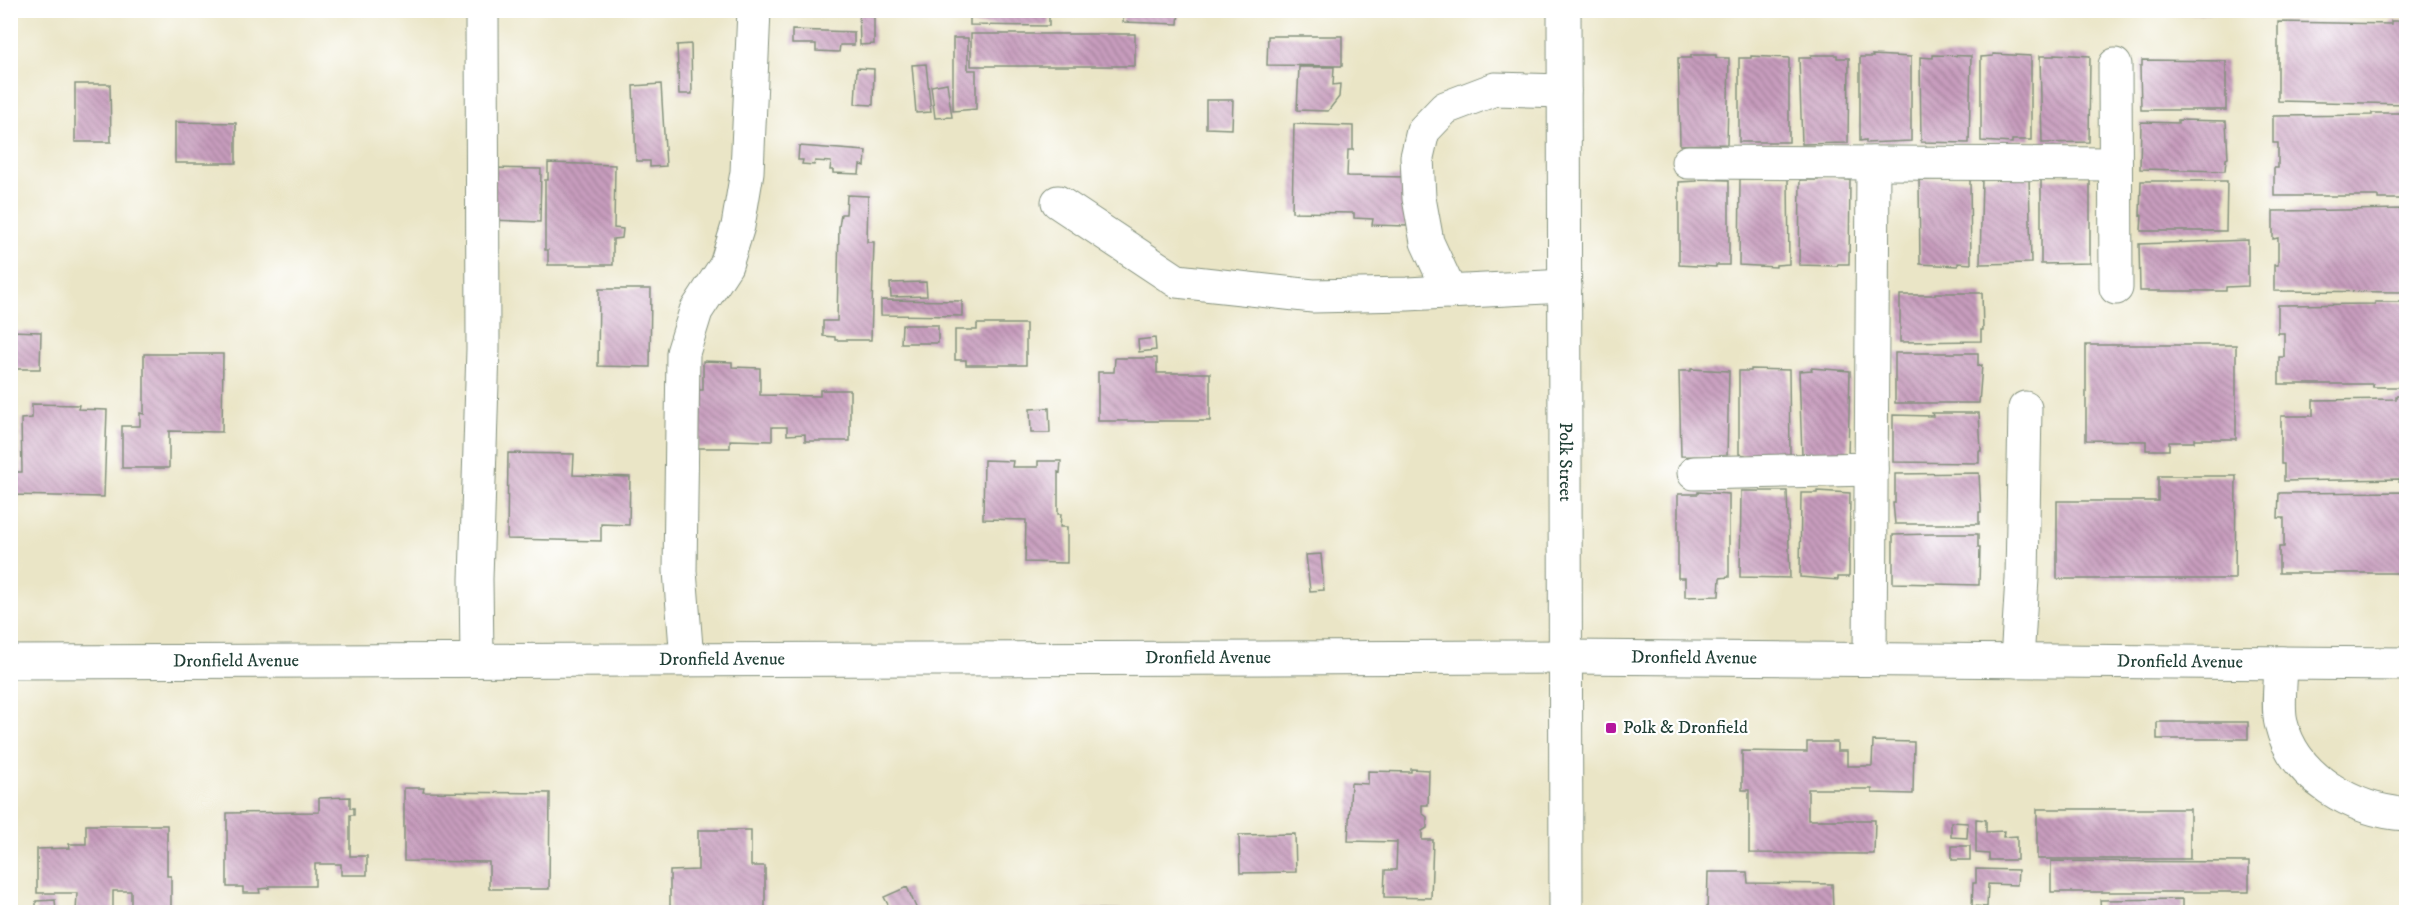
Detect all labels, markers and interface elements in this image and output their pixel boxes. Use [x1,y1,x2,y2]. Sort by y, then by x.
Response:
street label: Polk Street [1554,422,1576,502]
street label: Dronfield Avenue [1145,647,1271,669]
street label: Dronfield Avenue [1631,647,1757,670]
street label: Dronfield Avenue [659,649,785,671]
street label: Dronfield Avenue [173,650,299,672]
street label: Dronfield Avenue [2117,651,2243,674]
place label: Polk & Dronfield [1623,717,1748,739]
marker: Polk & Dronfield [1604,721,1618,735]

